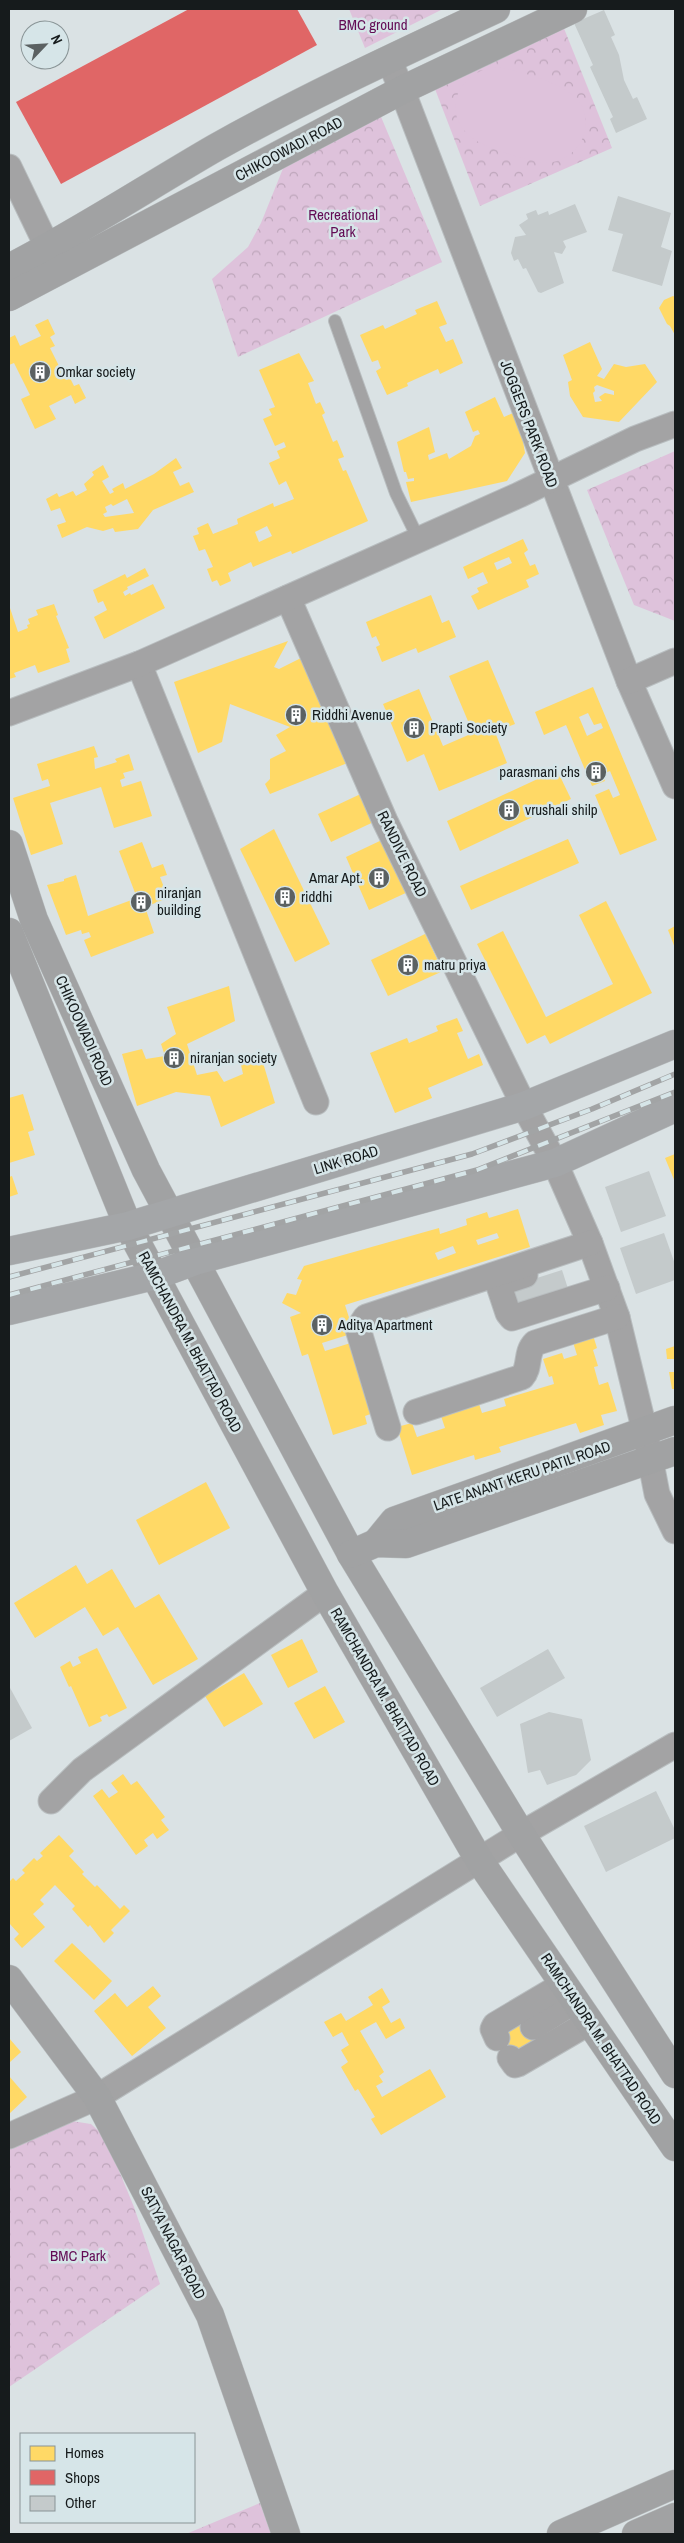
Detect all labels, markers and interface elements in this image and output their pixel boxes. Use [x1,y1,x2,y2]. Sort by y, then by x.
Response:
park label: BMC ground [338,14,408,35]
north arrow [20,20,70,70]
text: N [47,32,67,47]
street label: CHIKOOWADI ROAD [231,111,346,186]
park label: Recreational Park [308,204,378,242]
street label: JOGGERS PARK ROAD [495,357,564,491]
building icon: Omkar society [28,360,52,384]
place label: Omkar society [56,361,136,382]
building icon: Riddhi Avenue [284,703,308,727]
place label: Riddhi Avenue [312,704,393,725]
building icon: Prapti Society [402,716,426,740]
place label: Prapti Society [430,717,508,738]
building icon: parasmani chs [584,760,608,784]
place label: parasmani chs [499,761,580,782]
building icon: vrushali shilp [497,798,521,822]
place label: vrushali shilp [525,799,598,820]
street label: RANDIVE ROAD [372,807,432,901]
building icon: Amar Apt. [367,866,391,890]
place label: Amar Apt. [308,867,363,888]
place label: niranjan building [157,882,201,920]
building icon: riddhi [273,885,297,909]
place label: riddhi [301,886,332,907]
building icon: niranjan building [129,890,153,914]
building icon: matru priya [396,953,420,977]
place label: matru priya [424,954,486,975]
street label: CHIKOOWADI ROAD [51,972,118,1090]
building icon: niranjan society [162,1046,186,1070]
place label: niranjan society [190,1047,278,1068]
street label: LINK ROAD [311,1140,381,1179]
street label: RAMCHANDRA M. BHATTAD ROAD [134,1247,247,1436]
building icon: Aditya Apartment [310,1313,334,1337]
place label: Aditya Apartment [337,1314,433,1335]
street label: LATE ANANT KERU PATIL ROAD [430,1435,613,1516]
street label: RAMCHANDRA M. BHATTAD ROAD [326,1604,445,1790]
street label: RAMCHANDRA M. BHATTAD ROAD [536,1949,667,2129]
street label: SATYA NAGAR ROAD [136,2183,211,2303]
park label: BMC Park [50,2245,107,2266]
legend [20,2433,195,2523]
text: Homes [65,2442,104,2463]
text: Shops [65,2467,100,2488]
text: Other [65,2492,96,2513]

